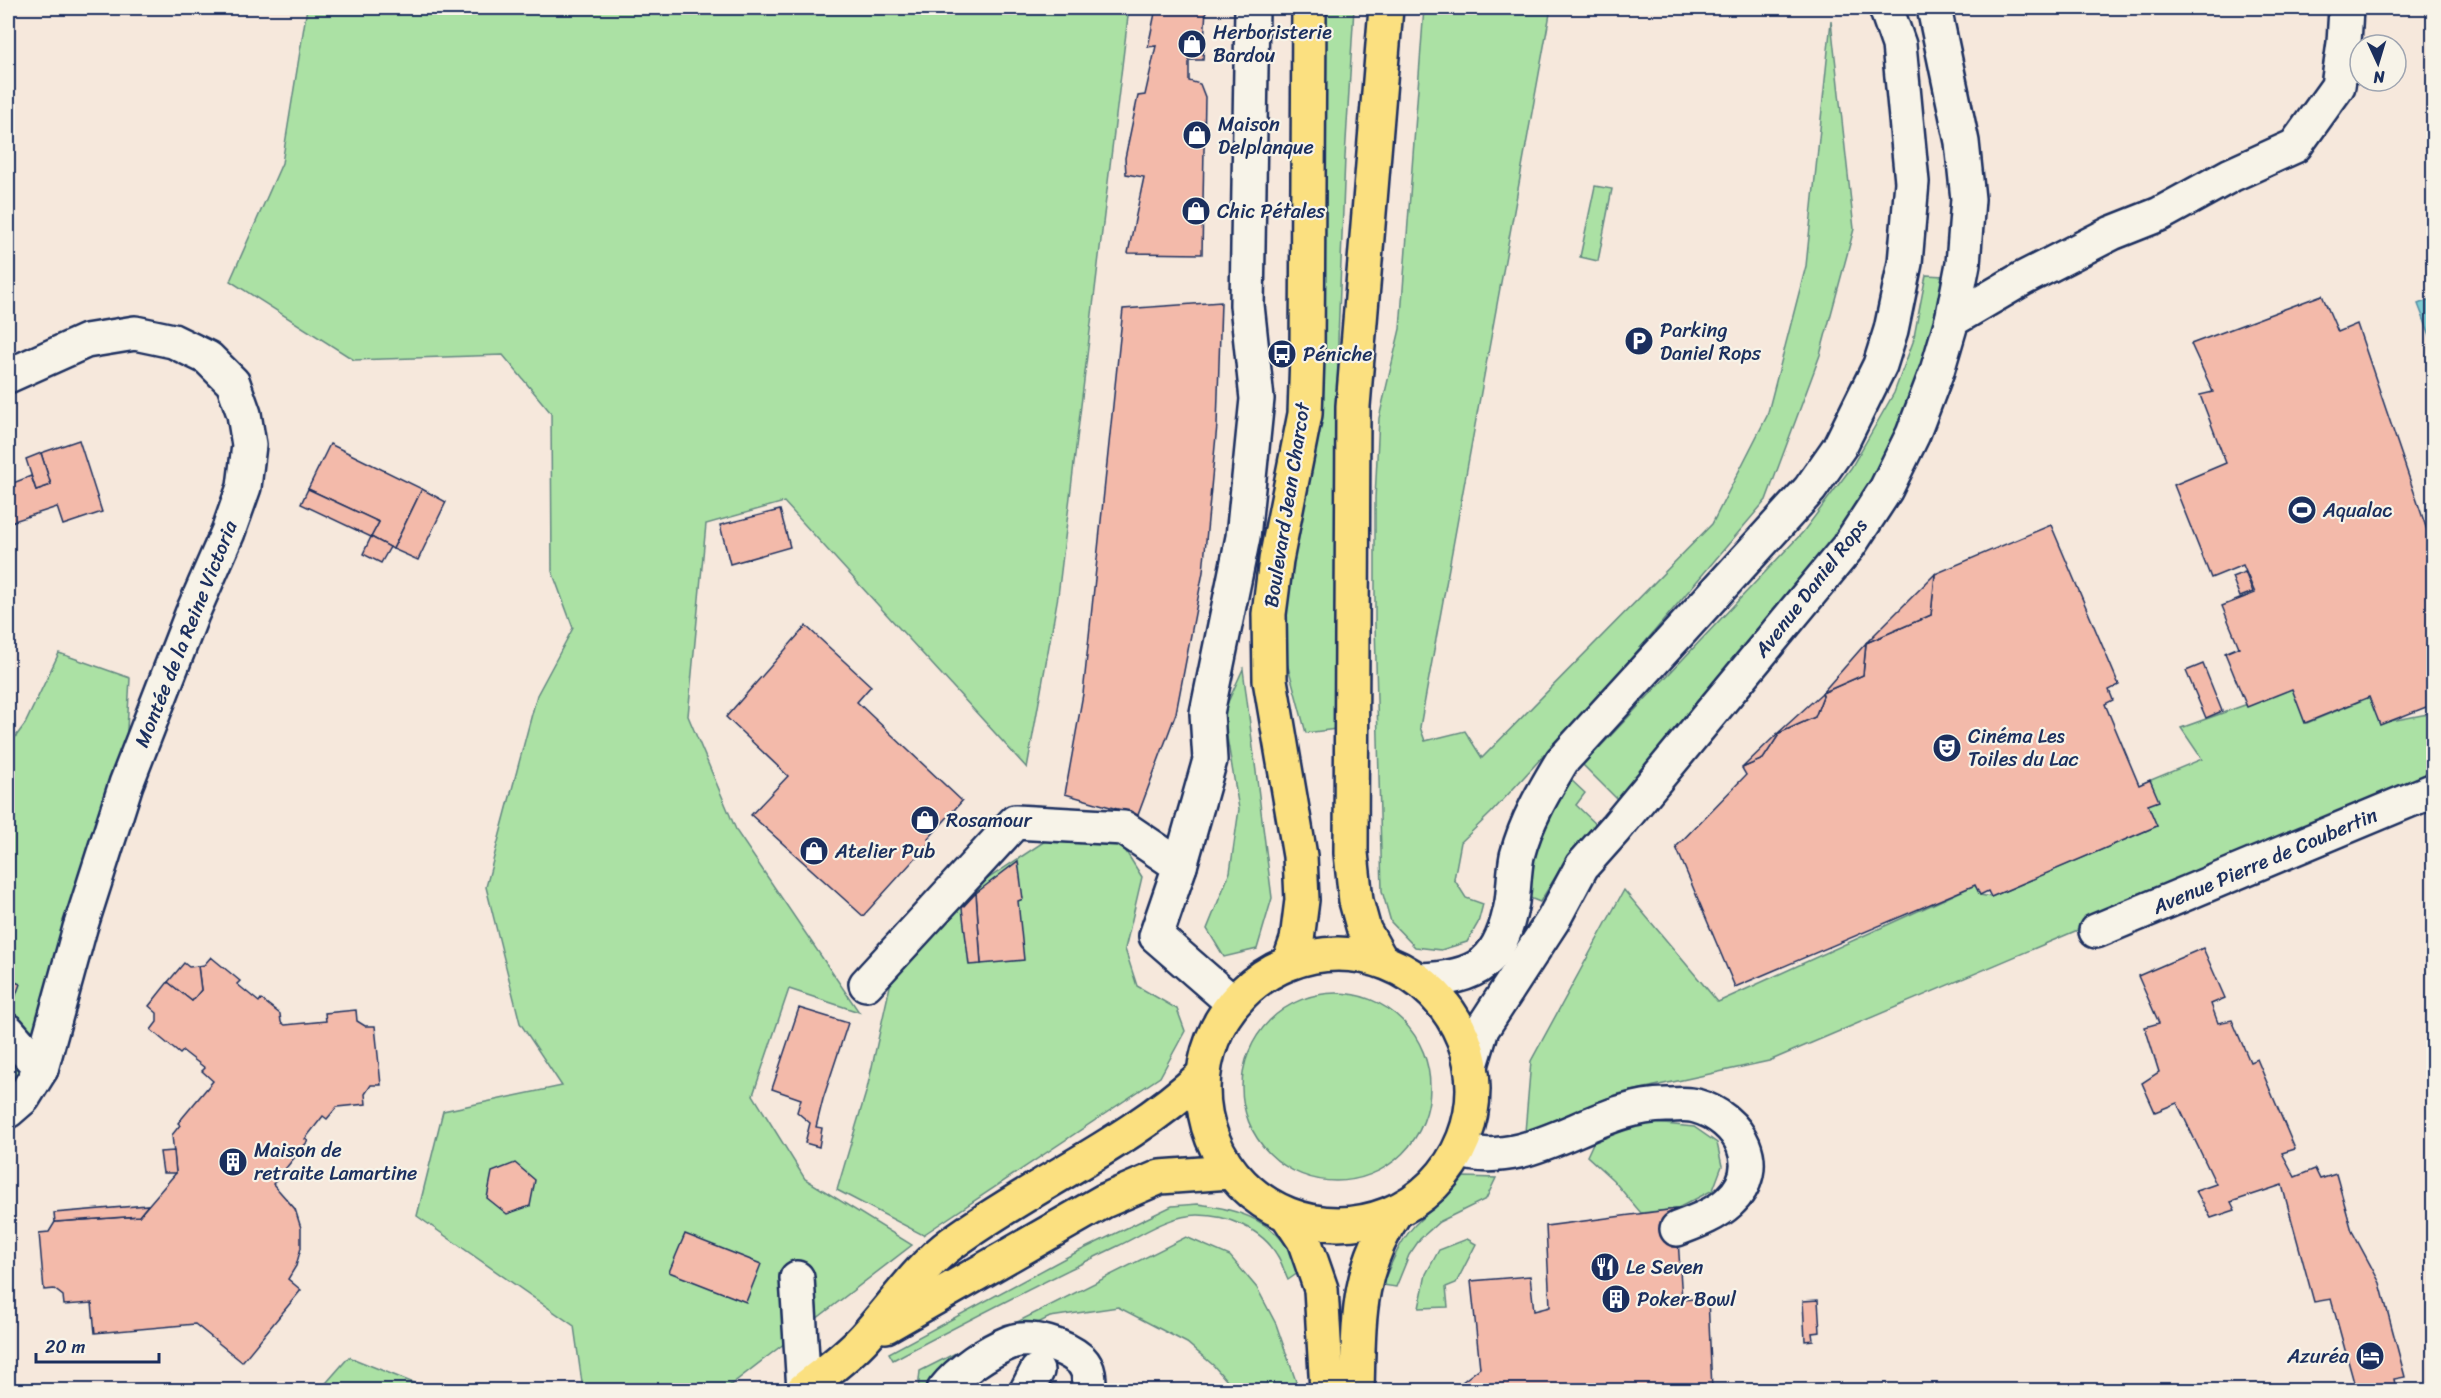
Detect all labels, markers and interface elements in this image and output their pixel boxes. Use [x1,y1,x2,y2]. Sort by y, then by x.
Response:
place label: Herboristerie Bardou [1213,15,1332,73]
shop icon: Herboristerie Bardou [1176,28,1208,60]
north arrow [2348,33,2408,93]
text: N [2372,63,2387,92]
place label: Maison Delplanque [1218,107,1314,165]
shop icon: Maison Delplanque [1181,119,1213,151]
place label: Chic Pétales [1217,194,1326,229]
shop icon: Chic Pétales [1180,195,1212,227]
place label: Parking Daniel Rops [1660,313,1762,371]
parking icon: Parking Daniel Rops [1623,325,1655,357]
place label: Péniche [1303,337,1372,372]
bus stop icon: Péniche [1266,338,1298,370]
street label: Boulevard Jean Charcot [1254,399,1321,610]
place label: Aqualac [2322,493,2392,528]
sports icon: Aqualac [2286,494,2318,526]
street label: Avenue Daniel Rops [1745,510,1877,666]
street label: Montée de la Reine Victoria [124,514,248,753]
place label: Cinéma Les Toiles du Lac [1968,719,2078,777]
theatre icon: Cinéma Les Toiles du Lac [1931,732,1963,764]
street label: Avenue Pierre de Coubertin [2146,798,2383,925]
place label: Rosamour [946,803,1033,838]
shop icon: Rosamour [909,804,941,836]
place label: Atelier Pub [834,834,935,869]
shop icon: Atelier Pub [798,835,830,867]
place label: Maison de retraite Lamartine [254,1133,417,1191]
building icon: Maison de retraite Lamartine [217,1146,249,1178]
place label: Le Seven [1626,1250,1703,1285]
restaurant icon: Le Seven [1589,1251,1621,1283]
place label: Poker Bowl [1637,1282,1737,1317]
building icon: Poker Bowl [1600,1283,1632,1315]
scale bar [36,1326,159,1364]
text: 20 m [45,1331,85,1363]
place label: Azuréa [2286,1339,2350,1374]
hotel icon: Azuréa [2354,1340,2386,1372]

